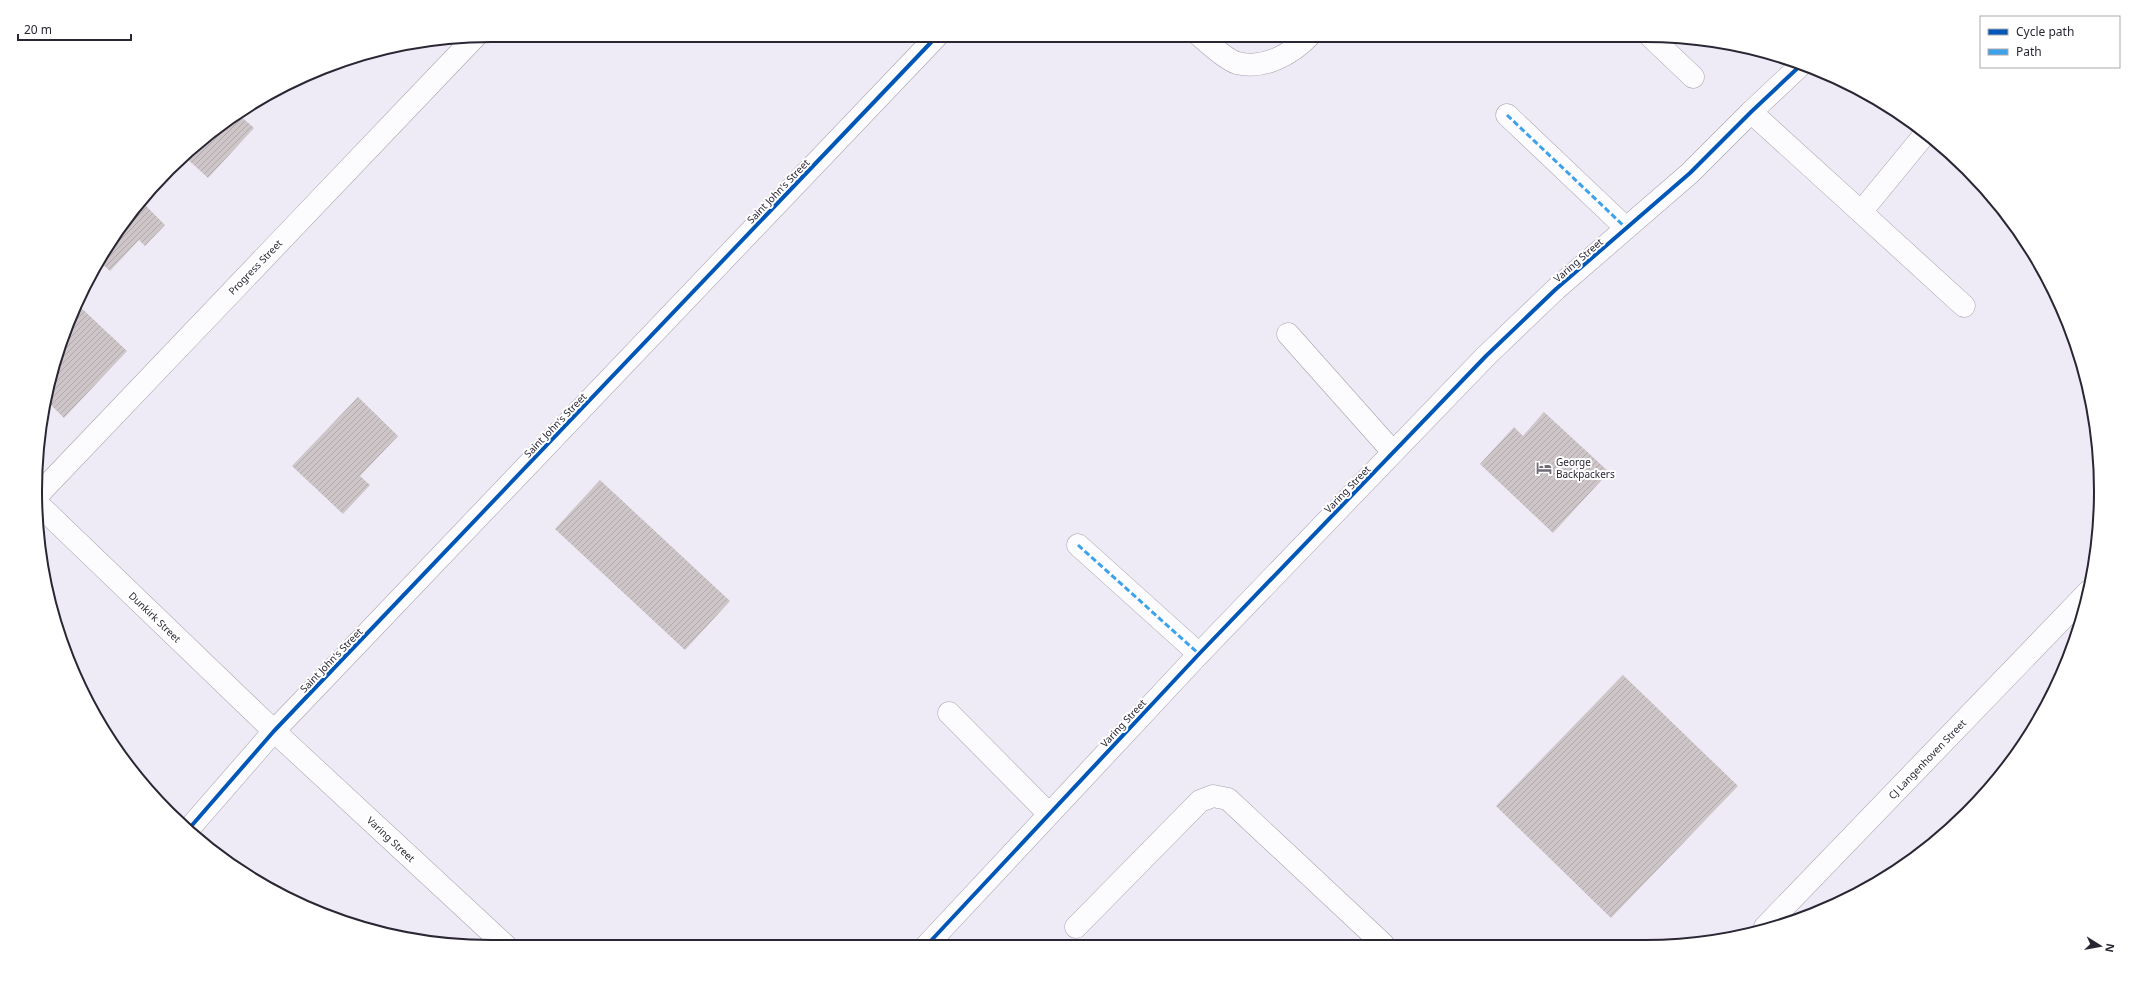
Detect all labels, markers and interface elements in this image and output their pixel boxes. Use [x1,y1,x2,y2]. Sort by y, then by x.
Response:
scale bar [18,16,131,42]
legend [1980,16,2120,68]
text: 20 m [24,21,52,38]
text: Cycle path [2016,23,2074,40]
text: Path [2016,43,2042,60]
street label: Saint John's Street [744,156,813,226]
street label: Varing Street [1550,234,1606,285]
street label: Progress Street [225,236,285,298]
street label: Saint John's Street [521,390,590,460]
place label: George Backpackers [1556,455,1615,481]
hotel icon: George Backpackers [1535,459,1553,477]
street label: Varing Street [1321,462,1373,516]
street label: Dunkirk Street [126,588,184,646]
street label: Saint John's Street [297,625,366,695]
street label: Varing Street [1097,696,1149,750]
street label: CJ Langenhoven Street [1885,716,1969,802]
street label: Varing Street [364,813,418,865]
north arrow [2080,926,2120,966]
text: N [2102,942,2119,954]

